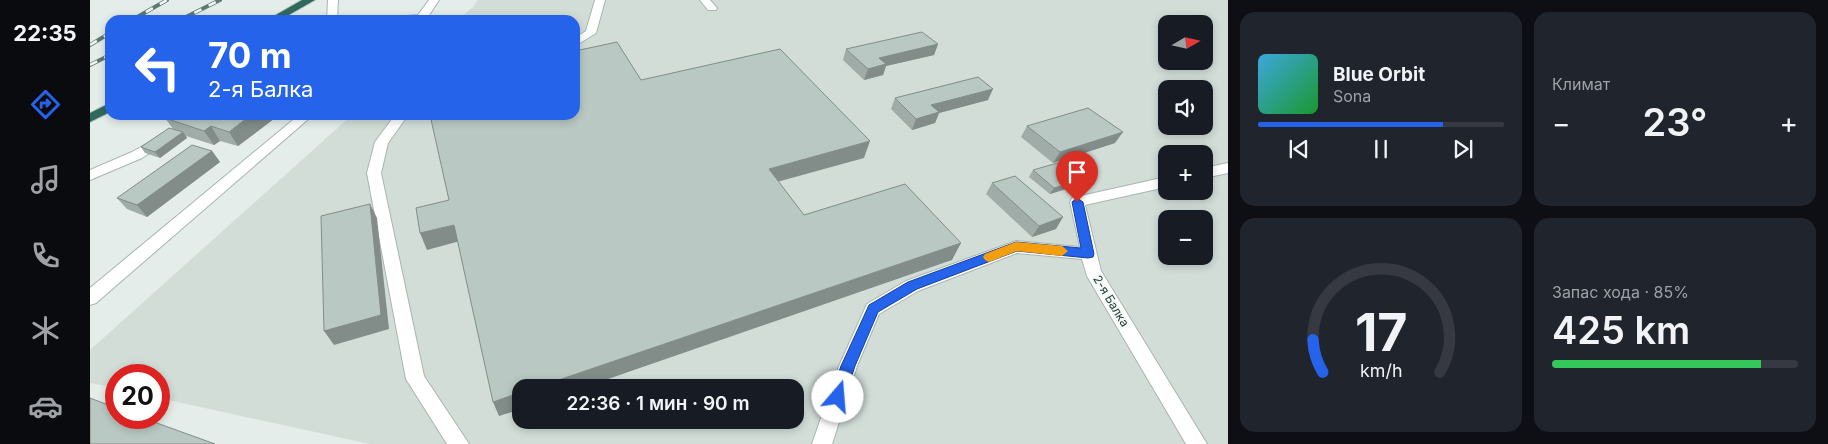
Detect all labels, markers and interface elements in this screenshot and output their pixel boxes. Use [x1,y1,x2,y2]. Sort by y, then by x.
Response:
north arrow [1158,15,1212,70]
map controls [1158,15,1213,265]
text: 22:35 [13,20,77,46]
text: 70 m [208,34,292,76]
icon: left [125,35,190,100]
text: Blue Orbit [1333,63,1425,86]
text: Климат [1552,74,1610,94]
text: 2-я Балка [208,76,313,102]
button: sound [1158,80,1213,135]
text: Sona [1333,86,1371,106]
icon: directions [28,87,63,122]
text: 23° [1643,99,1707,145]
text: − [1552,106,1571,140]
text: + [1779,106,1798,140]
icon: previous [1285,135,1313,163]
icon: pause [1367,135,1395,163]
icon: next [1449,135,1477,163]
button: + [1158,145,1213,200]
pin [1056,151,1098,202]
icon: arrive [1063,158,1091,186]
icon: music [28,162,63,197]
button: − [1158,210,1213,265]
icon: phone [28,238,63,273]
street label: 2-я Балка [1090,272,1133,329]
text: Запас хода · 85% [1552,282,1689,302]
text: 17 [1355,301,1407,364]
text: 425 km [1552,307,1690,353]
icon: climate [28,313,63,348]
text: km/h [1360,360,1402,381]
speed limit sign: 20 [105,364,170,429]
position arrow [811,370,863,422]
icon: car [28,389,63,424]
text: 22:36 · 1 мин · 90 m [566,392,750,415]

